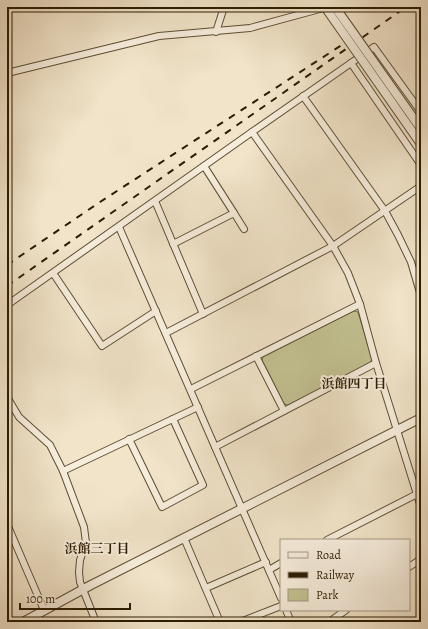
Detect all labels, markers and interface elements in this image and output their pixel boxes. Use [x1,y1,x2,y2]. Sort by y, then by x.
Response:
district label: 浜館四丁目 [321,375,387,392]
legend [280,539,410,611]
district label: 浜館三丁目 [64,540,130,557]
text: Road [316,547,342,563]
text: Railway [316,567,355,583]
scale bar [20,585,130,611]
text: Park [316,587,339,603]
text: 100 m [26,591,55,607]

